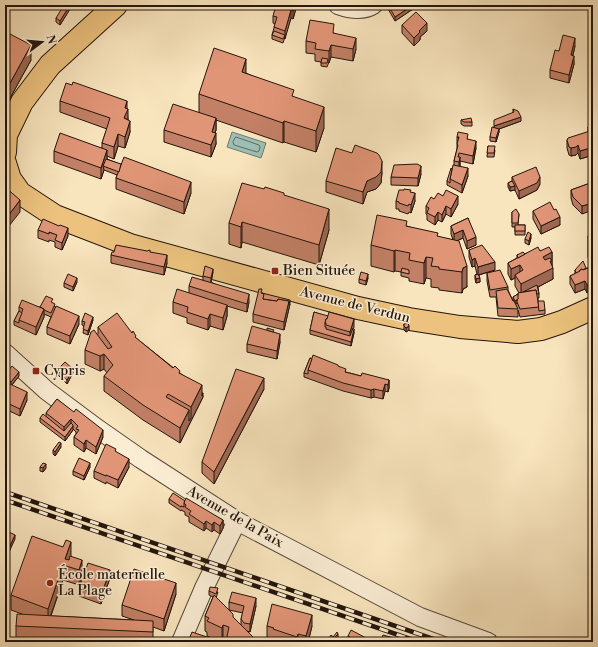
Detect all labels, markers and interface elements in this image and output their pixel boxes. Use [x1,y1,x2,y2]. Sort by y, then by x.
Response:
north arrow [22,22,62,62]
text: N [43,33,59,46]
place label: Bien Située [282,262,355,280]
marker: Bien Située [270,266,280,276]
street label: Avenue de Verdun [297,282,413,328]
place label: Cypris [44,362,85,380]
marker: Cypris [31,366,41,376]
street label: Avenue de la Paix [183,482,287,552]
place label: École maternelle La Plage [58,564,165,600]
marker: École maternelle La Plage [45,578,55,588]

